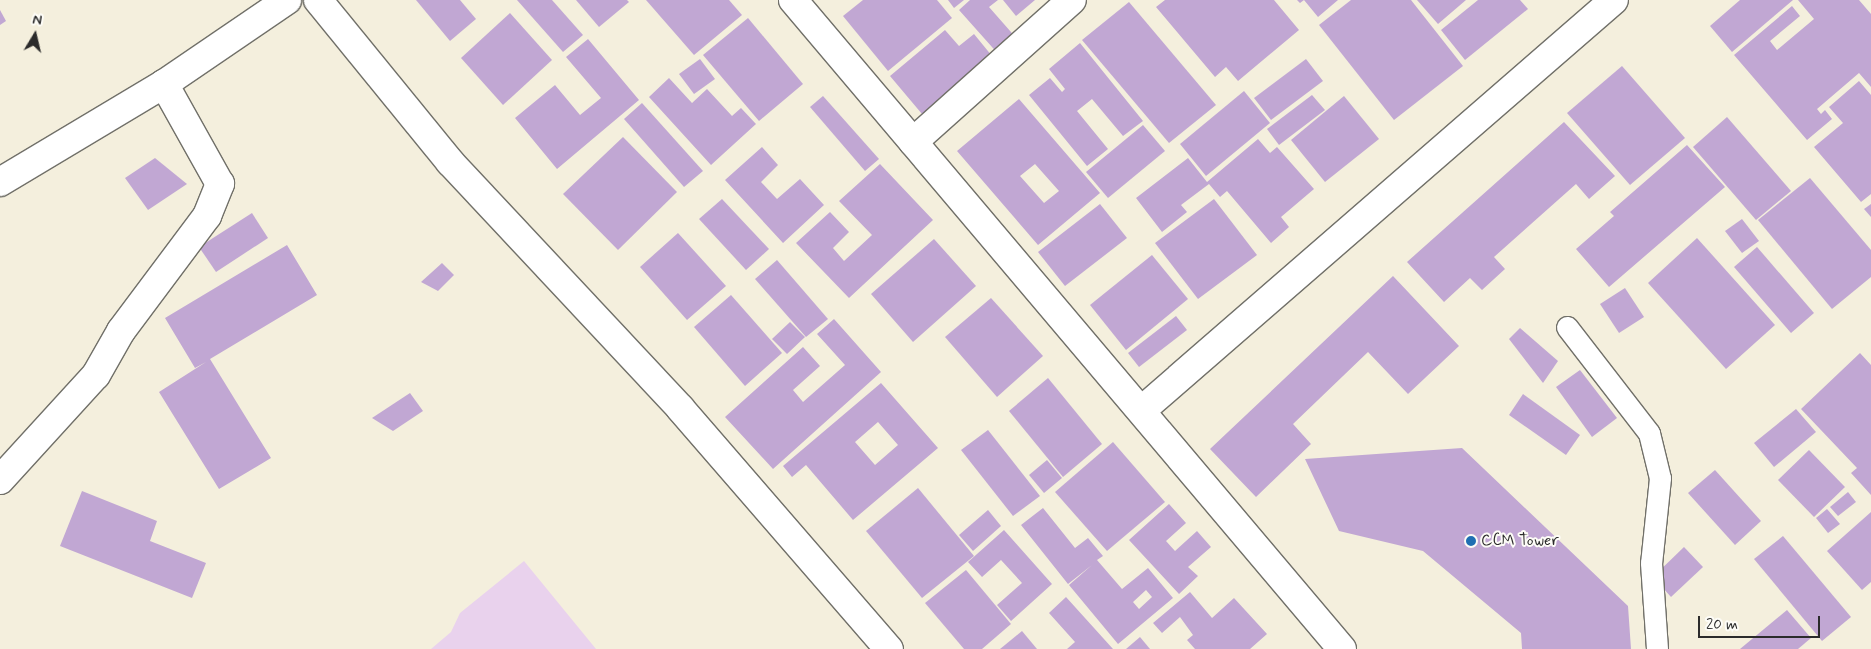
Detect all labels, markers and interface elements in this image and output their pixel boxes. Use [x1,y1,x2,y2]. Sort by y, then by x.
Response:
north arrow [10,10,60,60]
text: N [31,11,43,30]
place label: CCM Tower [1481,531,1559,551]
marker: CCM Tower [1465,535,1477,547]
scale bar [1701,606,1824,638]
text: 20 m [1706,615,1738,635]

